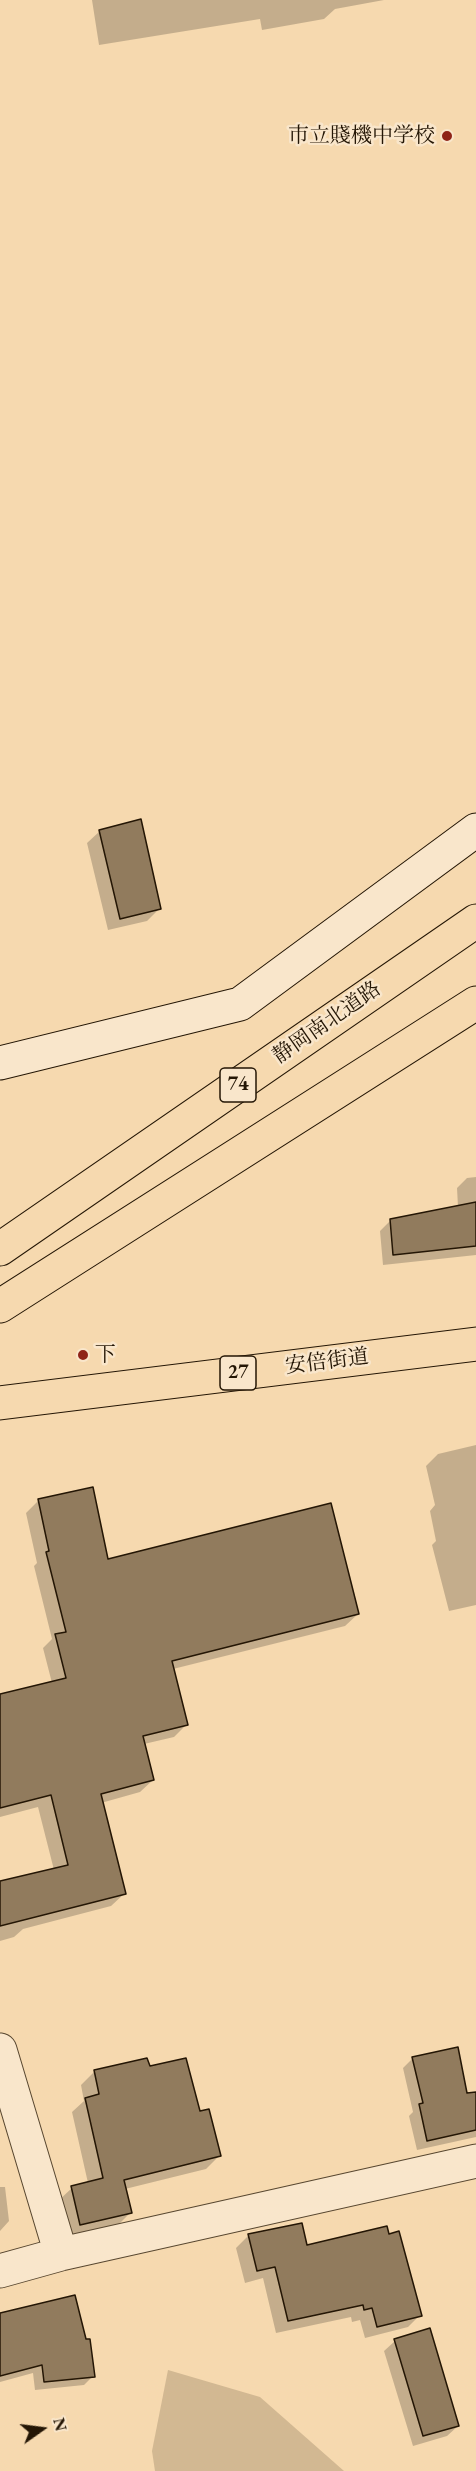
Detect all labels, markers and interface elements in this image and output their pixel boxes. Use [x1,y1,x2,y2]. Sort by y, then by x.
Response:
place label: 市立賤機中学校 [288,123,435,149]
marker: 市立賤機中学校 [440,129,454,143]
street label: 静岡南北道路 [268,977,386,1069]
road number: 74 [220,1068,256,1102]
place label: 下 [95,1342,116,1368]
street label: 安倍街道 [284,1344,370,1380]
marker: 下 [76,1348,90,1362]
road number: 27 [220,1356,256,1390]
north arrow [12,2399,72,2459]
text: N [48,2416,72,2433]

